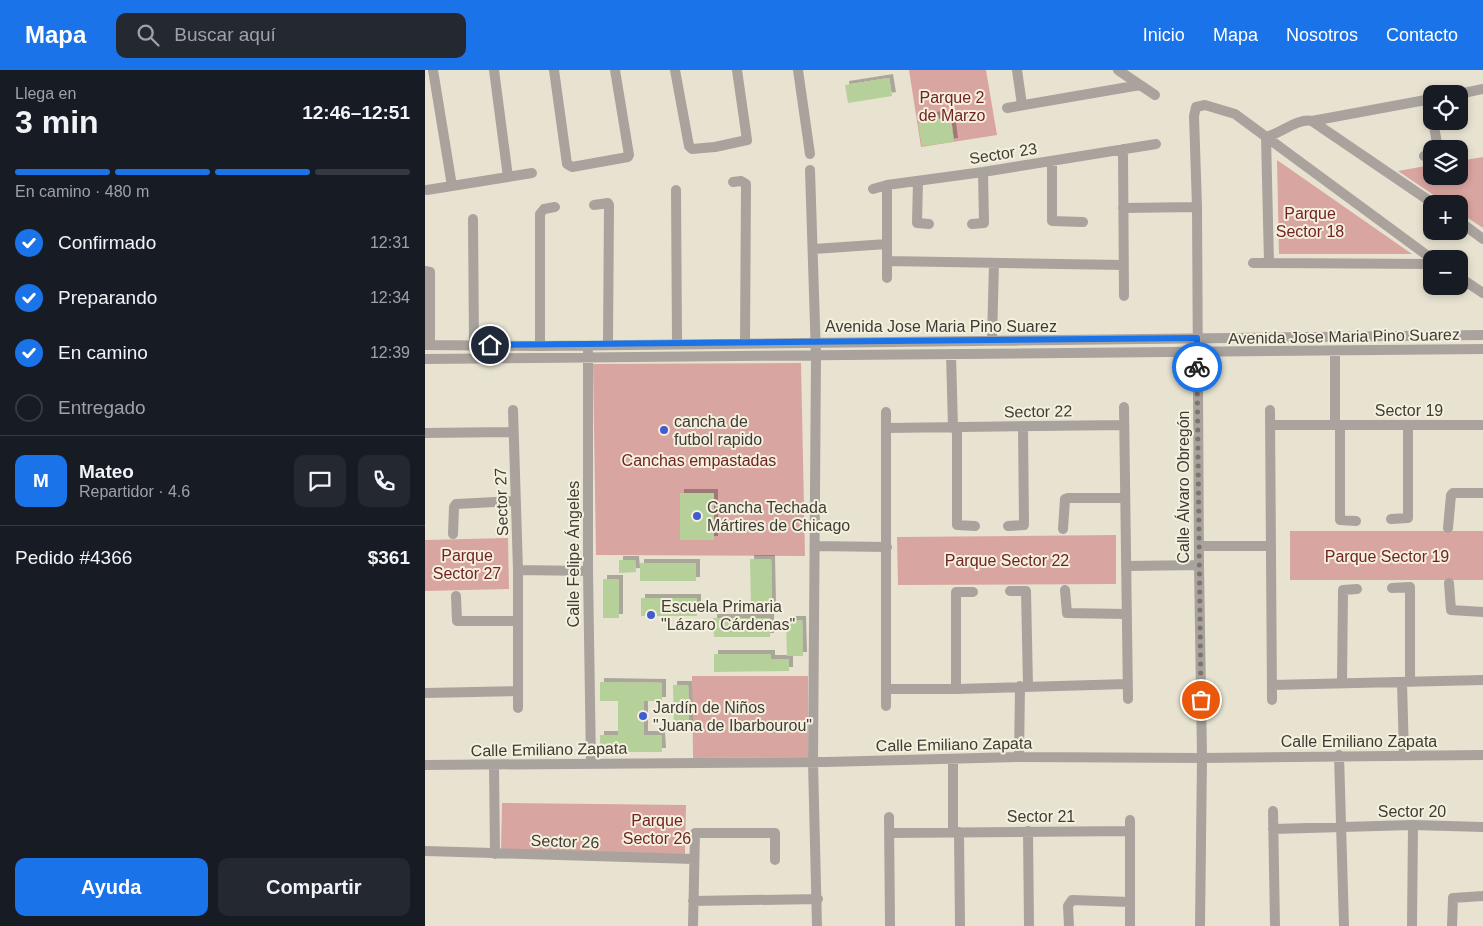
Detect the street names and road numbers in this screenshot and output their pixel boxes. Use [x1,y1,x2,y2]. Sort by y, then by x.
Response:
street label: Sector 23 [968,140,1038,167]
street label: Avenida Jose Maria Pino Suarez [825,318,1057,335]
street label: Avenida Jose Maria Pino Suarez [1228,326,1460,347]
street label: Sector 22 [1004,402,1072,421]
street label: Sector 19 [1375,402,1443,419]
street label: Calle Álvaro Obregón [1174,411,1192,563]
street label: Sector 27 [492,467,511,537]
street label: Calle Felipe Ángeles [564,481,582,627]
street label: Calle Emiliano Zapata [1281,733,1437,750]
street label: Calle Emiliano Zapata [876,735,1033,754]
street label: Calle Emiliano Zapata [471,740,628,759]
street label: Sector 20 [1378,803,1446,820]
street label: Sector 21 [1007,808,1075,825]
street label: Sector 26 [530,832,600,851]

